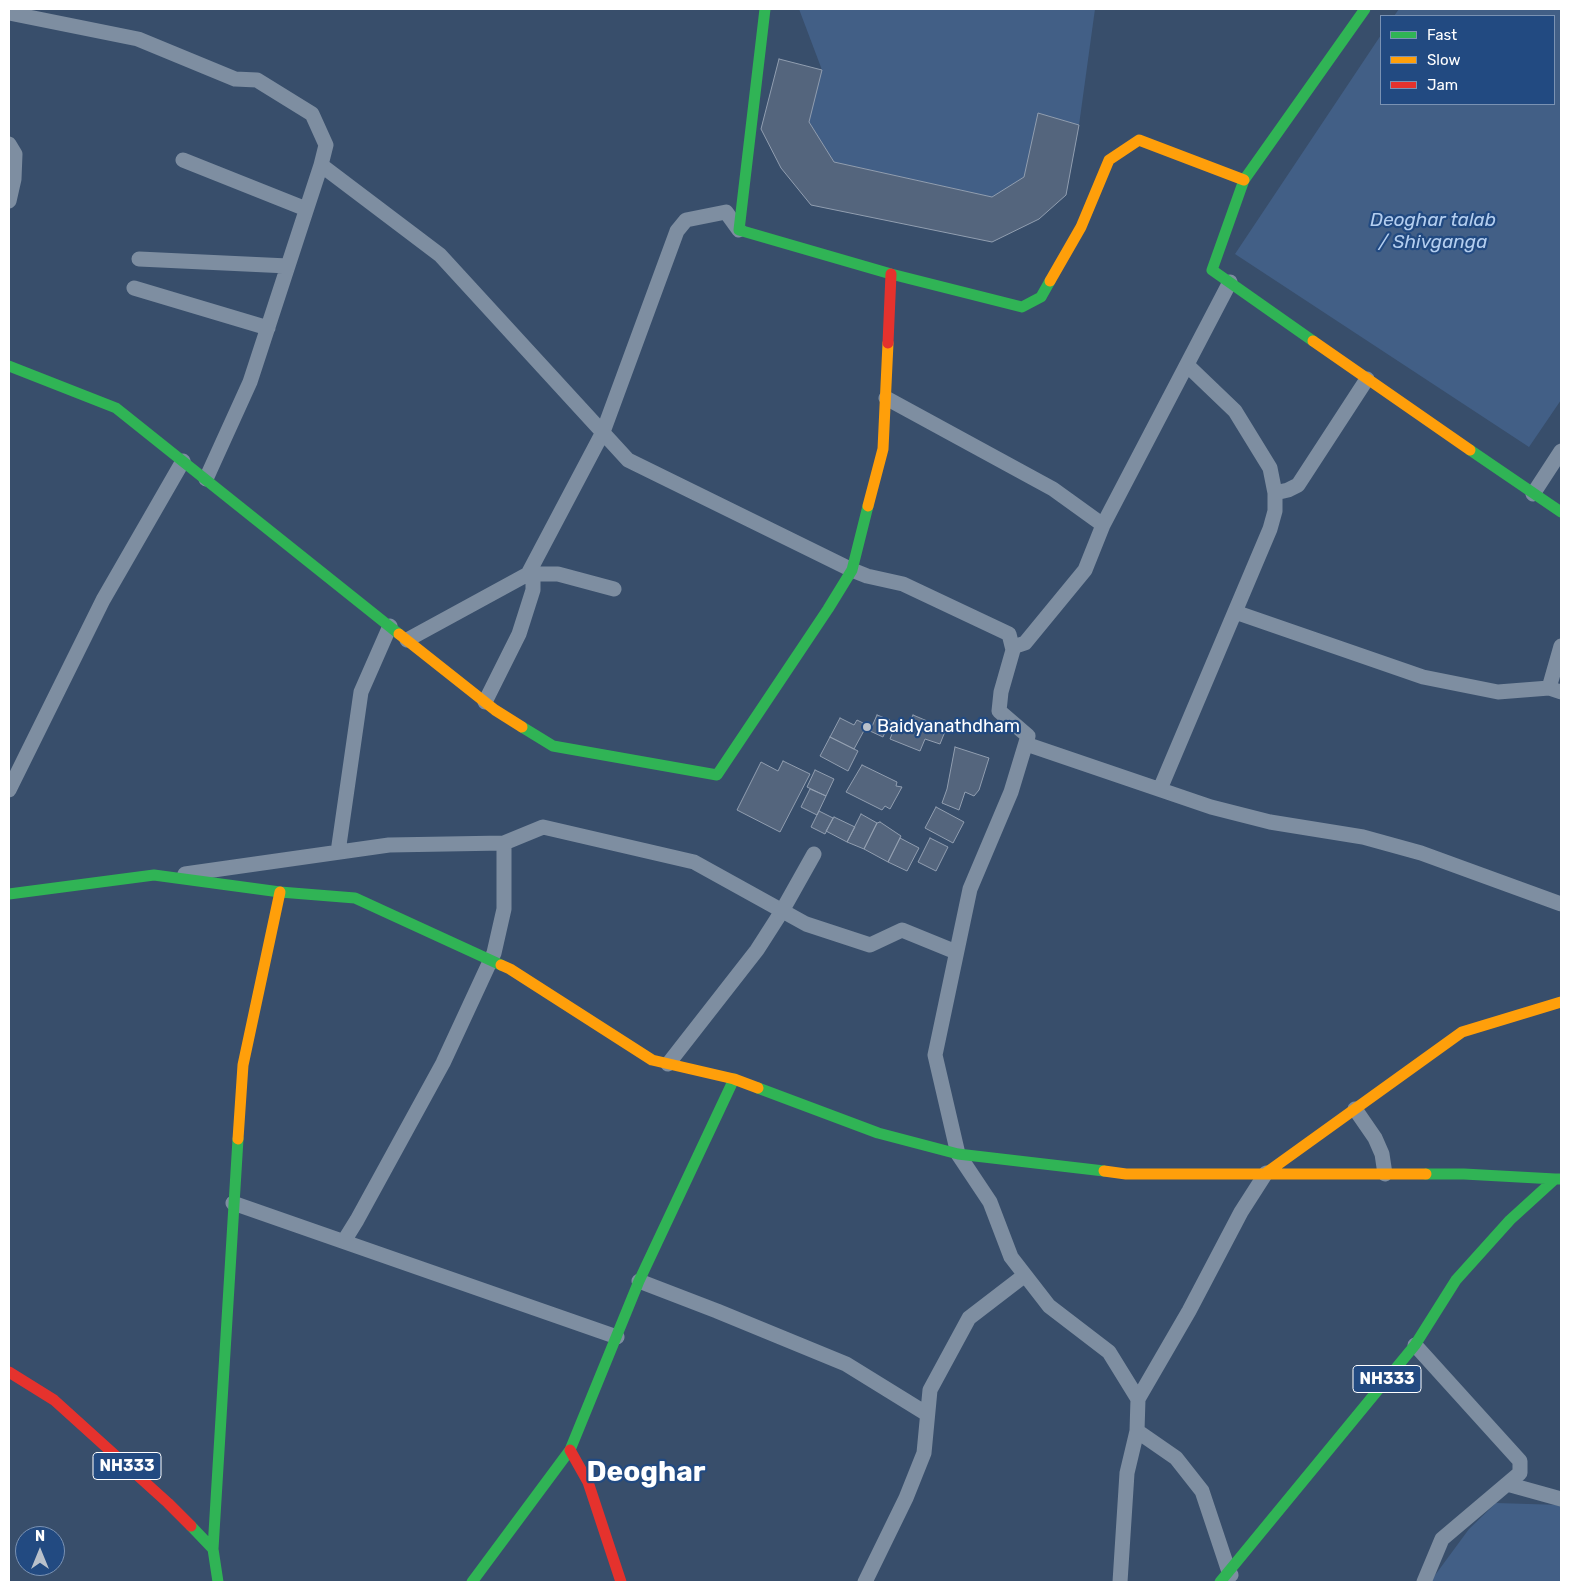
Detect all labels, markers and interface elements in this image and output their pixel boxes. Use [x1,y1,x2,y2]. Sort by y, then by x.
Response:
legend [1380,15,1555,105]
text: Fast [1427,26,1457,44]
text: Slow [1427,51,1460,69]
text: Jam [1427,76,1458,94]
water label: Deoghar talab / Shivganga [1370,210,1496,254]
place label: Baidyanathdham [877,716,1020,738]
marker: Baidyanathdham [861,721,873,733]
road number: NH333 [1353,1366,1421,1392]
road number: NH333 [93,1452,161,1480]
district label: Deoghar [587,1456,705,1490]
north arrow [15,1526,65,1576]
text: N [35,1528,45,1545]

